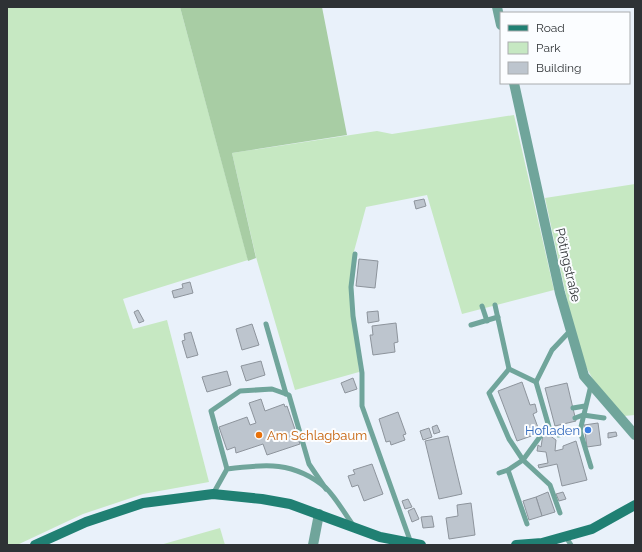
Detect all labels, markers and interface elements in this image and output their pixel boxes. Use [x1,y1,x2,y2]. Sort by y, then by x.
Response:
legend [500,12,630,84]
text: Road [536,21,565,35]
text: Park [536,41,561,55]
text: Building [536,61,582,75]
street label: Pötingstraße [552,227,584,304]
place label: Hofladen [525,423,580,438]
marker: Hofladen [583,425,593,435]
place label: Am Schlagbaum [267,428,367,443]
marker: Am Schlagbaum [254,430,264,440]

